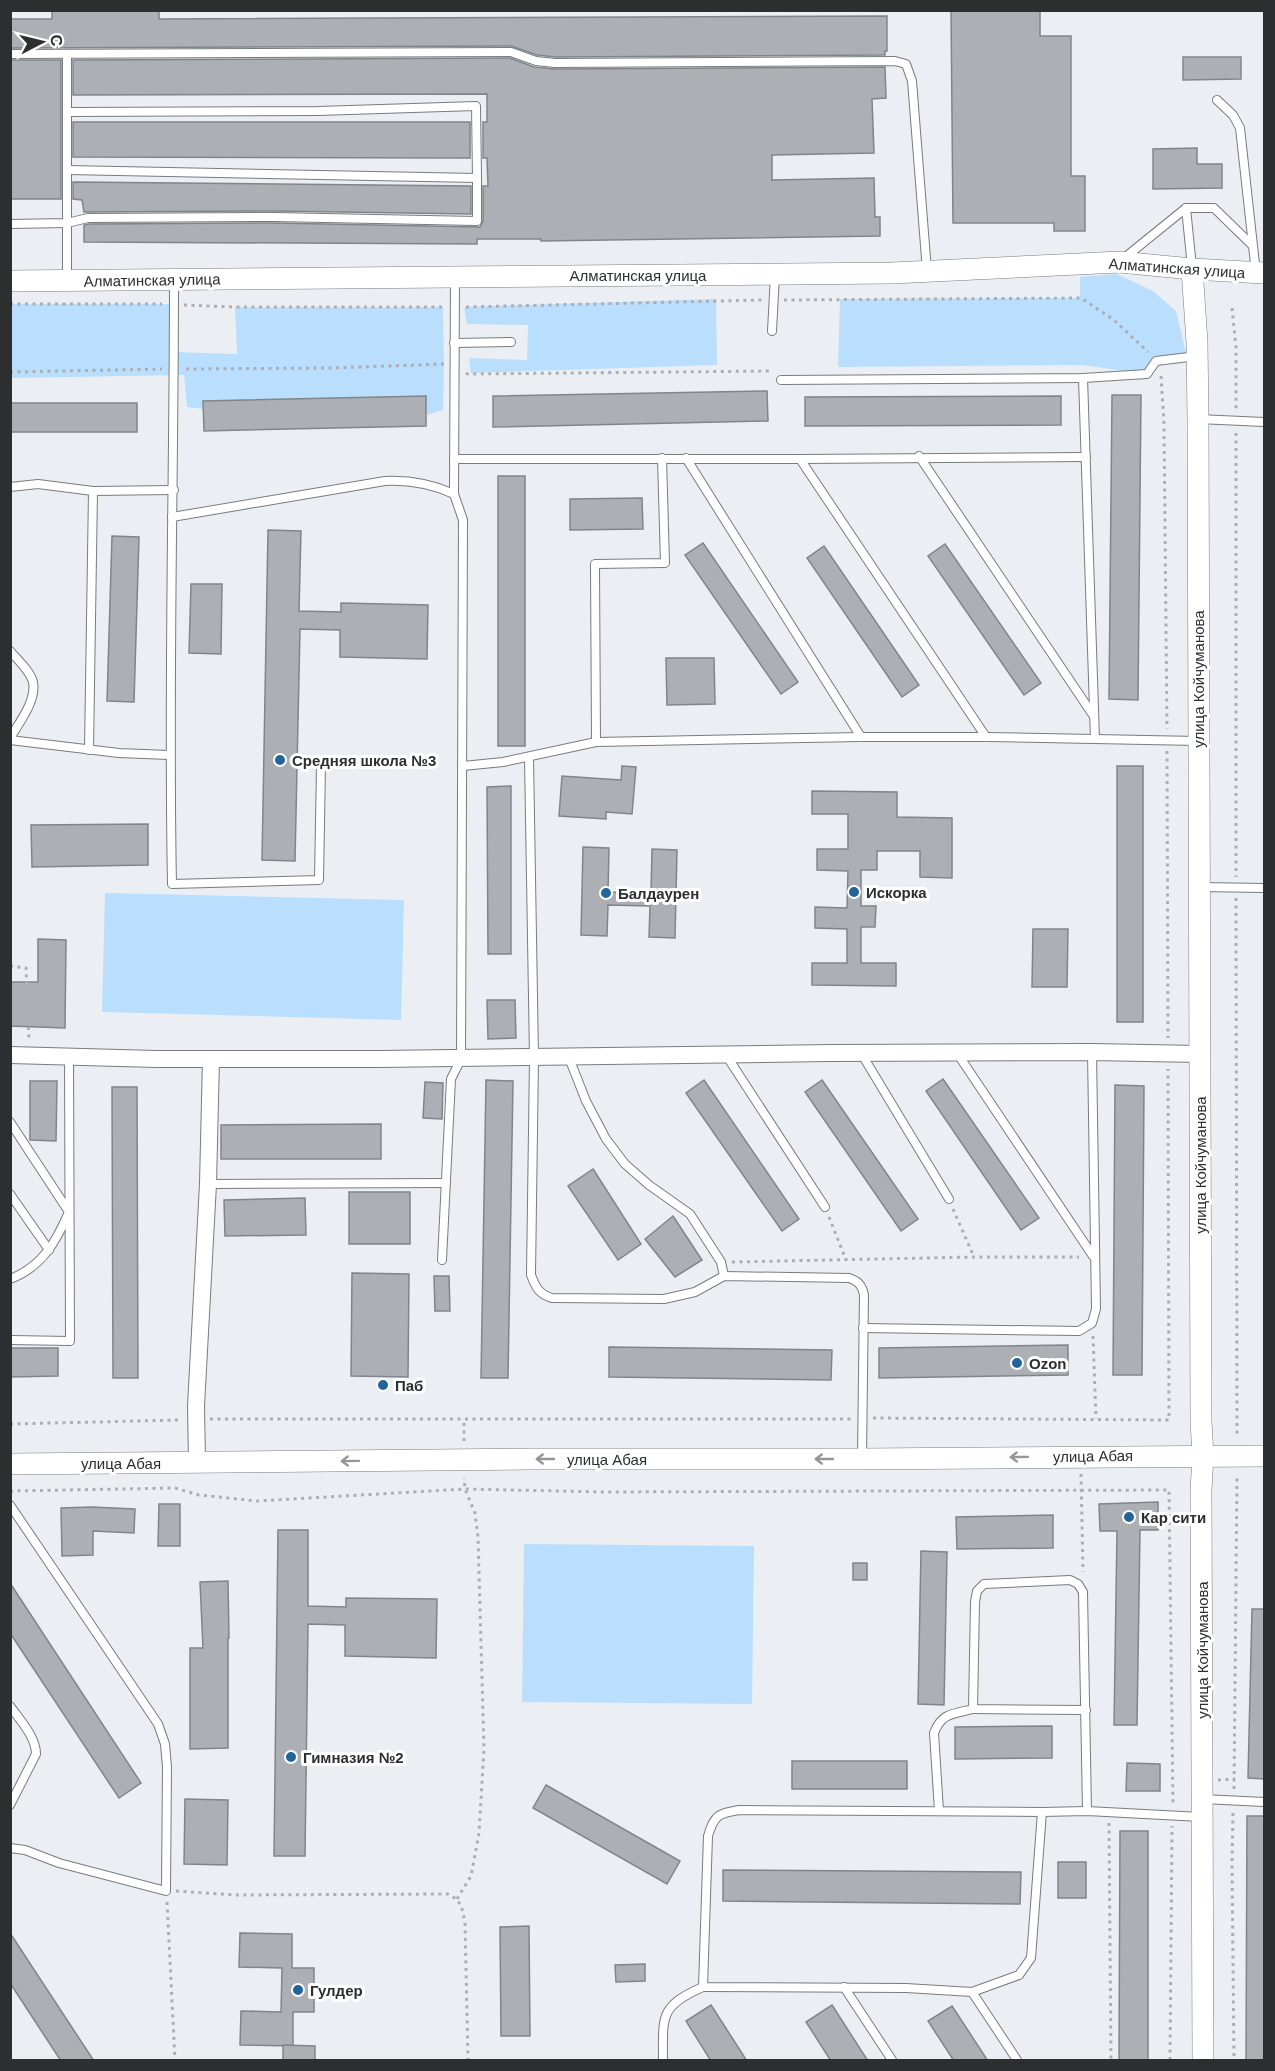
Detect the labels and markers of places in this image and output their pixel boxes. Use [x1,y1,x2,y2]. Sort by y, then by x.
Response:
place label: Средняя школа №3 [292,752,436,769]
marker: Средняя школа №3 [273,753,287,767]
place label: Искоркa [866,884,927,901]
place label: Балдаурен [618,885,699,902]
marker: Искоркa [847,885,861,899]
marker: Балдаурен [599,886,613,900]
place label: Ozon [1029,1355,1067,1372]
marker: Ozon [1010,1356,1024,1370]
place label: Паб [395,1377,423,1394]
marker: Паб [376,1378,390,1392]
place label: Кар сити [1141,1509,1206,1526]
marker: Кар сити [1122,1510,1136,1524]
place label: Гимназия №2 [303,1749,404,1766]
marker: Гимназия №2 [284,1750,298,1764]
place label: Гулдер [310,1982,363,1999]
marker: Гулдер [291,1983,305,1997]

